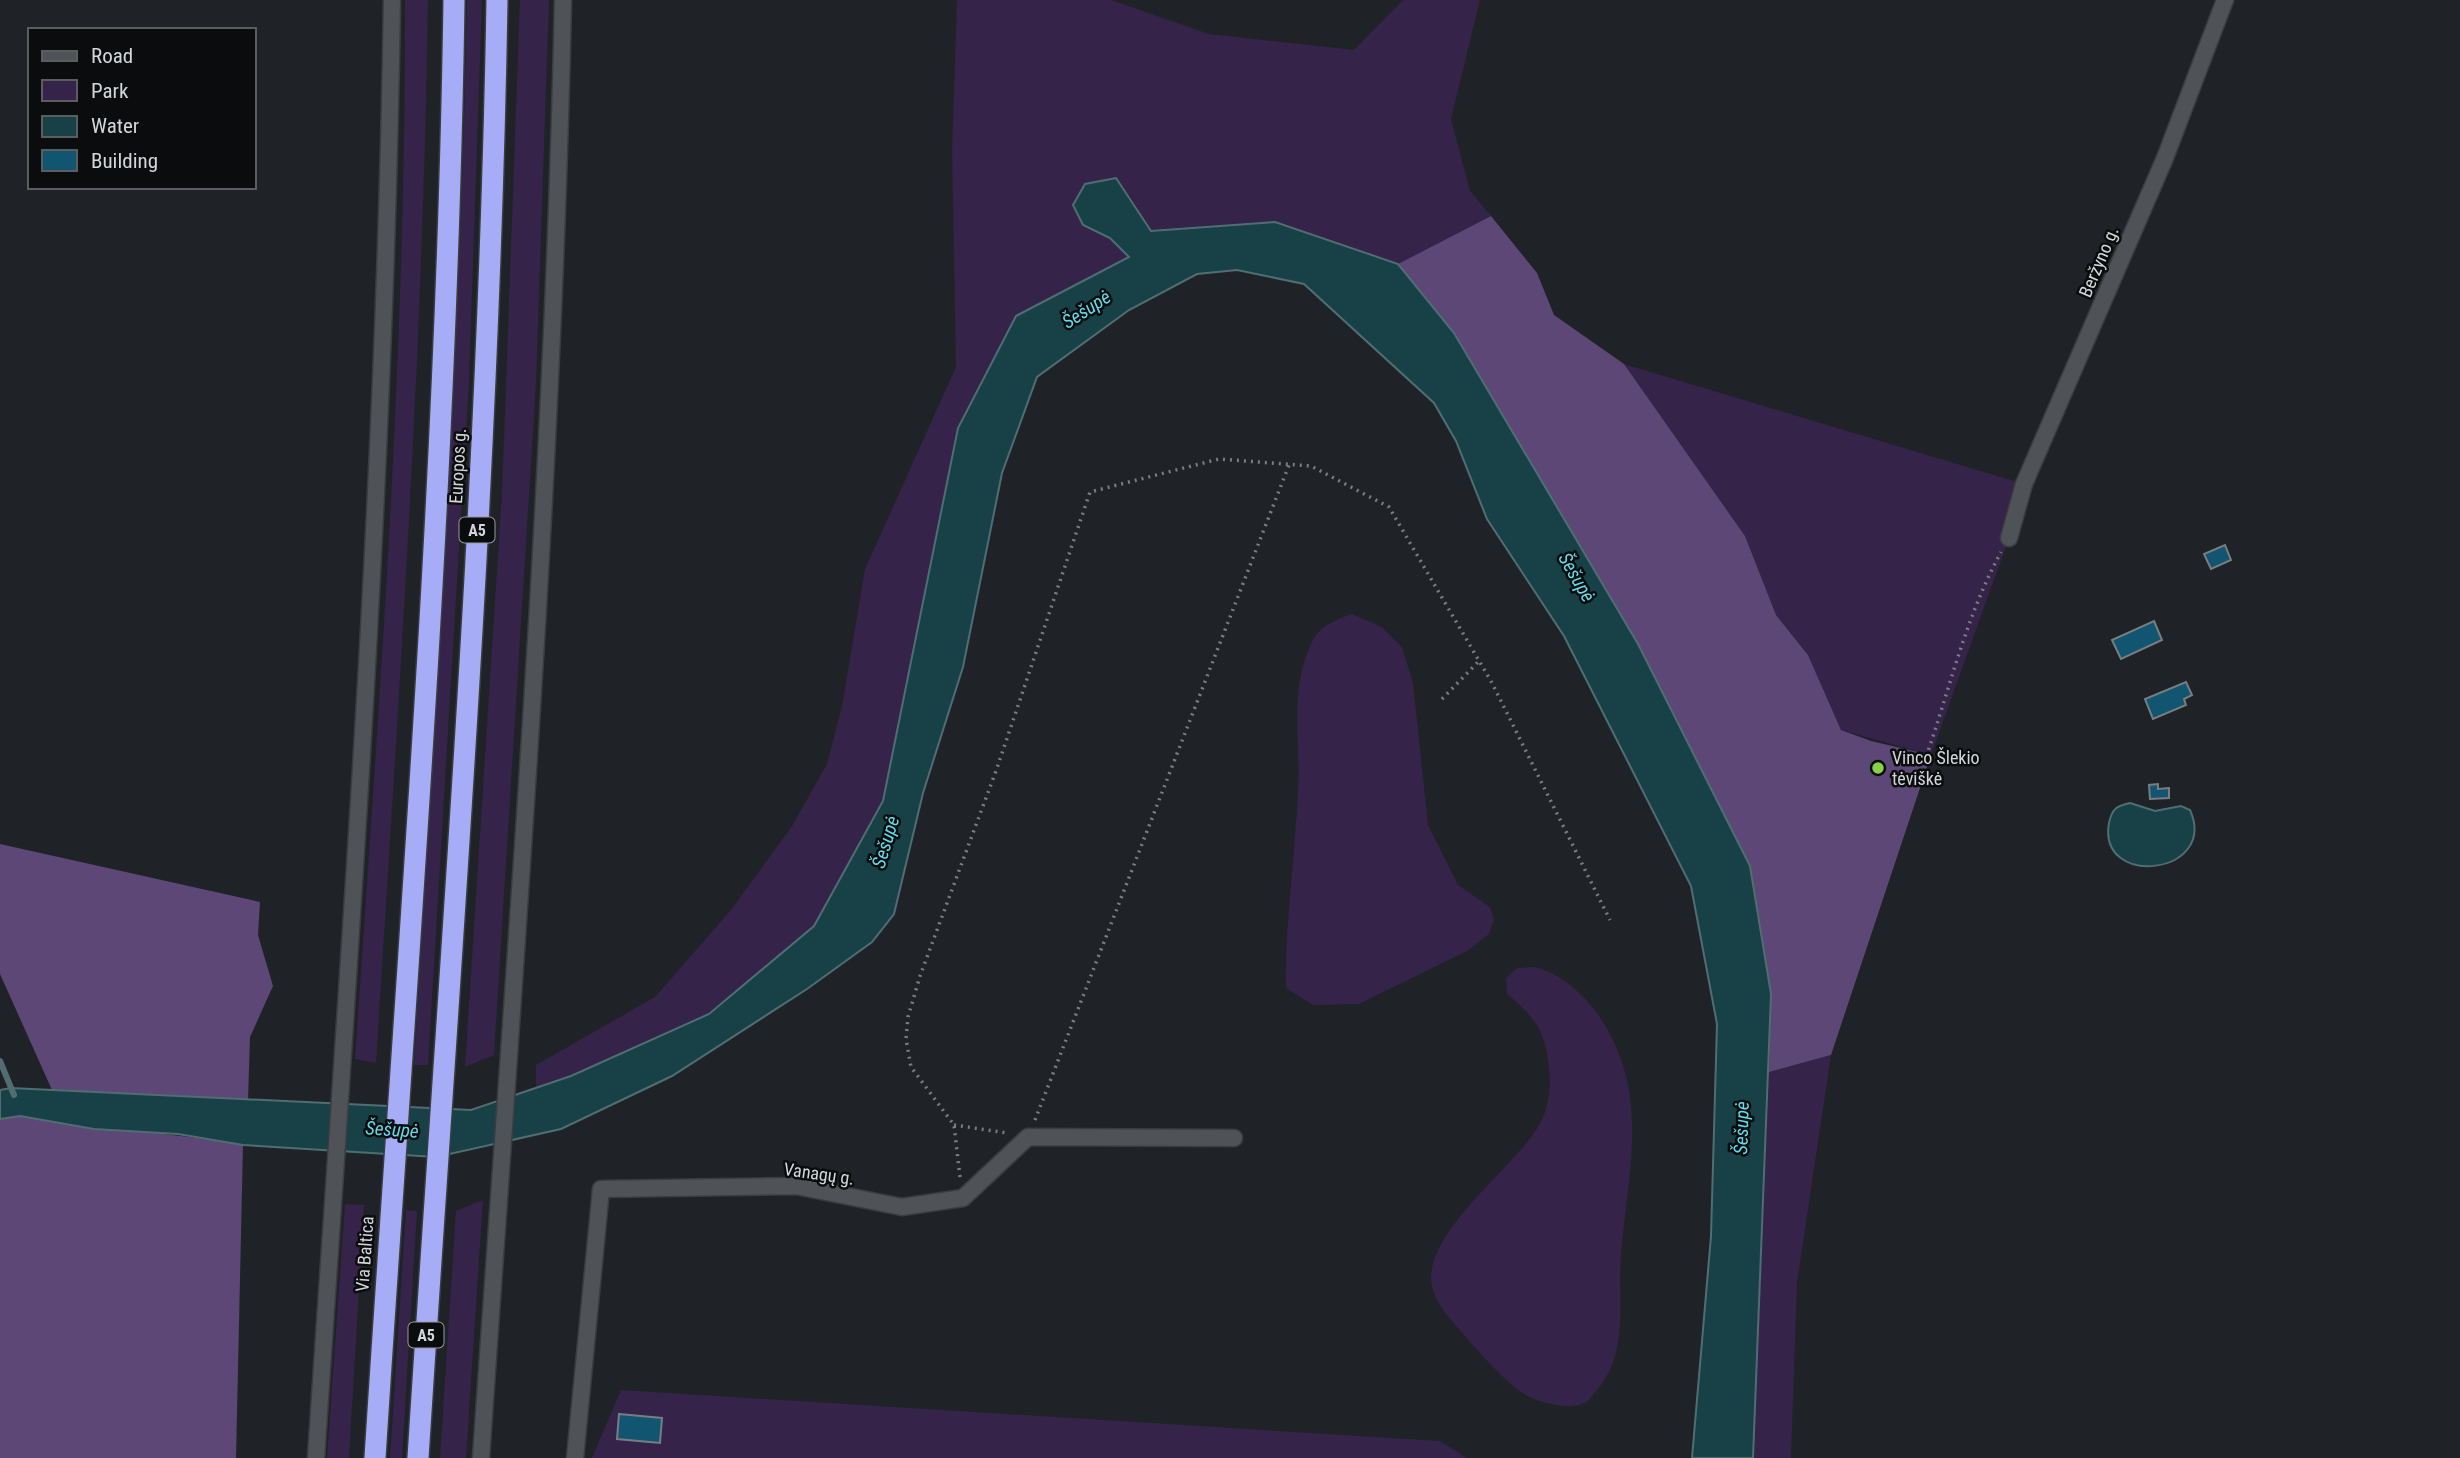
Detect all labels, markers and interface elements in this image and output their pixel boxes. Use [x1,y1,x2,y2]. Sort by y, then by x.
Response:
legend [28,28,256,189]
text: Road [91,44,133,68]
text: Park [91,79,129,103]
text: Water [91,114,139,138]
text: Building [91,149,158,173]
street label: Beržyno g. [2074,223,2123,300]
water label: Šešupė [1058,285,1115,334]
street label: Europos g. [445,428,470,504]
road number: A5 [460,517,494,542]
water label: Šešupė [1553,548,1600,606]
place label: Vinco Šlekio tėviškė [1892,747,1980,789]
marker: Vinco Šlekio tėviškė [1870,760,1886,776]
water label: Šešupė [867,813,904,871]
water label: Šešupė [1729,1101,1754,1155]
water label: Šešupė [365,1116,419,1143]
street label: Vanagų g. [782,1158,856,1189]
street label: Via Baltica [351,1215,378,1293]
road number: A5 [408,1322,444,1348]

